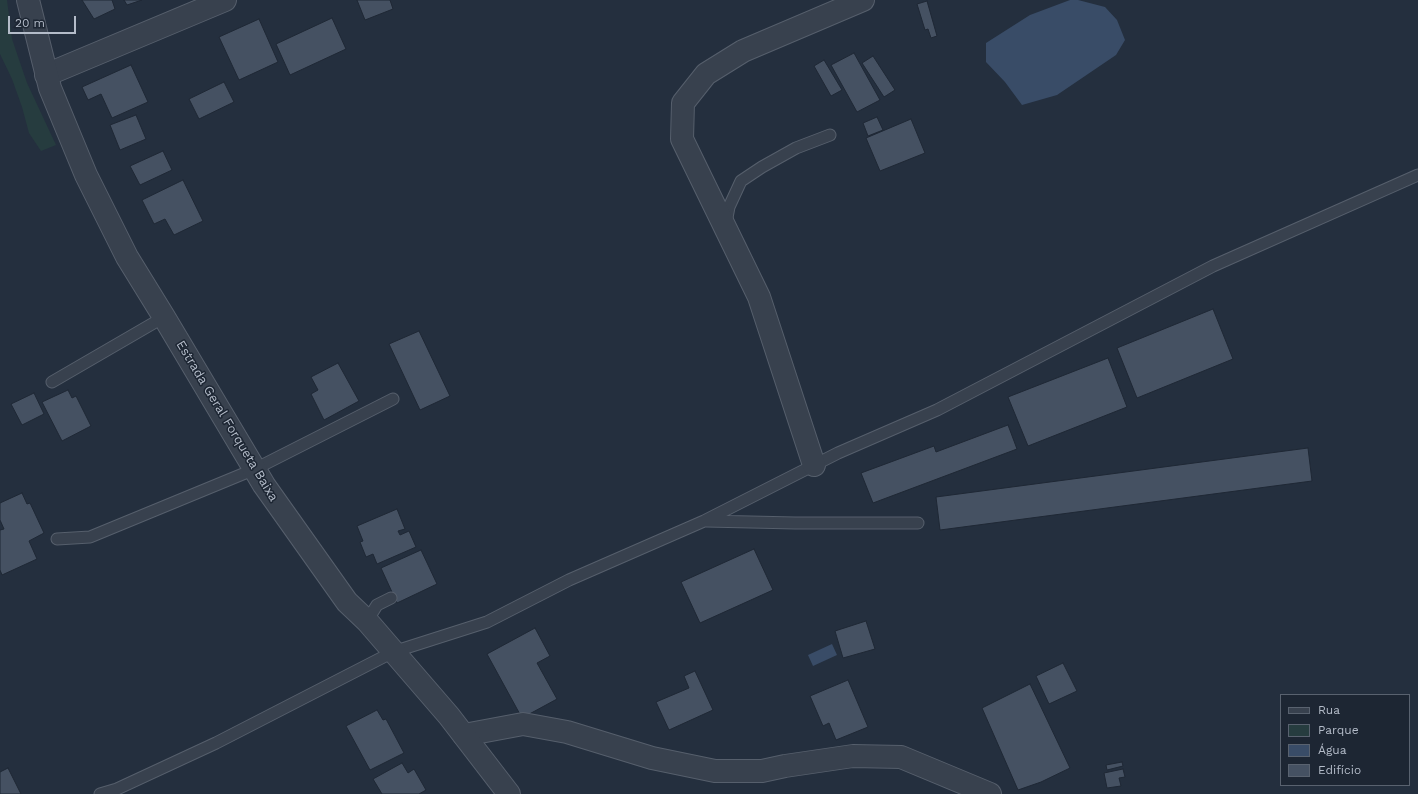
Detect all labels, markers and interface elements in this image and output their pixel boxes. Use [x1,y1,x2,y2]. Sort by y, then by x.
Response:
scale bar [10,8,78,34]
text: 20 m [15,16,45,30]
street label: Estrada Geral Forqueta Baixa [173,338,281,504]
legend [1280,694,1410,786]
text: Rua [1318,703,1340,717]
text: Parque [1318,723,1359,737]
text: Água [1318,743,1347,757]
text: Edifício [1318,763,1361,777]

